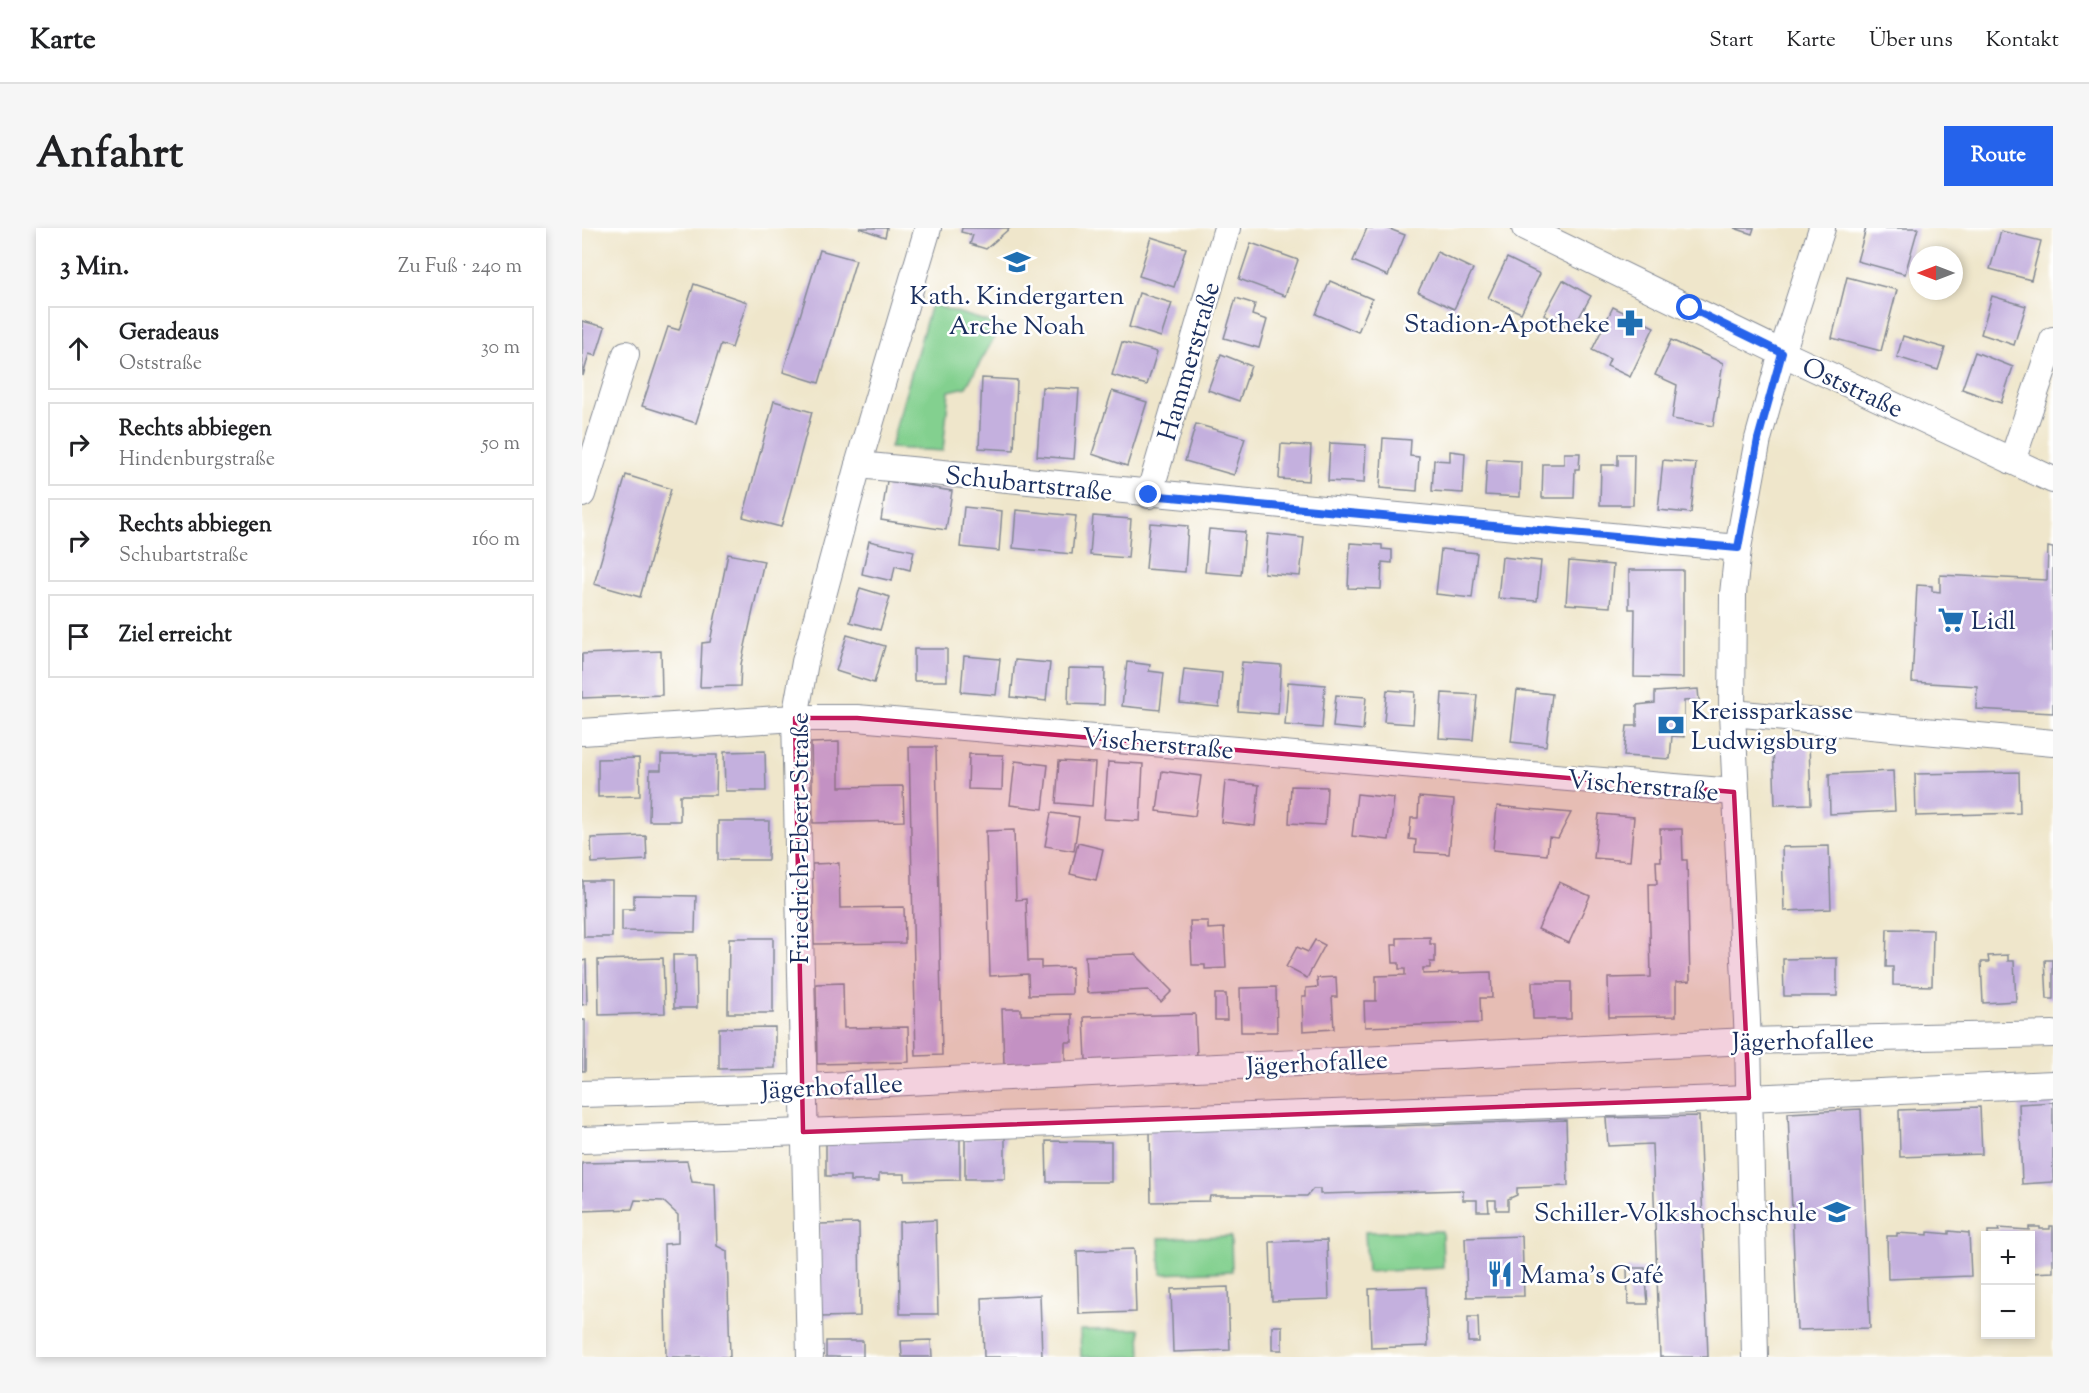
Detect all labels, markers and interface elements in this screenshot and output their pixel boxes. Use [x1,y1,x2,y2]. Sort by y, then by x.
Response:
text: Karte [30,21,96,61]
text: Start [1709,26,1753,56]
text: Karte [1786,26,1836,56]
text: Über uns [1869,26,1953,56]
text: Kontakt [1986,26,2059,56]
text: Anfahrt [36,126,183,186]
button: Route [1944,126,2053,186]
north arrow [1909,246,1963,300]
school or university icon: Kath. Kindergarten Arche Noah [1002,247,1032,277]
text: 3 Min. [60,249,129,286]
text: Zu Fuß · 240 m [398,253,522,282]
street label: Hammerstraße [1150,278,1231,446]
place label: Kath. Kindergarten Arche Noah [910,279,1124,346]
route start [1676,294,1702,320]
place label: Stadion-Apotheke [1404,307,1610,344]
pharmacy icon: Stadion-Apotheke [1615,308,1645,338]
text: Geradeaus [119,318,219,350]
icon: ahead [62,332,95,365]
text: 30 m [481,334,520,363]
text: Oststraße [119,350,202,379]
street label: Oststraße [1795,350,1909,429]
text: Rechts abbiegen [119,414,272,446]
icon: right [62,428,95,461]
text: 50 m [482,430,520,459]
text: Hindenburgstraße [119,446,275,475]
street label: Schubartstraße [943,458,1114,513]
route end [1135,481,1161,507]
text: Rechts abbiegen [119,510,272,542]
icon: right [62,524,95,557]
text: 160 m [472,526,520,555]
text: Schubartstraße [119,542,248,571]
place label: Lidl [1971,604,2016,641]
supermarket icon: Lidl [1936,605,1966,635]
icon: arrive [62,620,95,653]
text: Ziel erreicht [119,620,232,652]
place label: Kreissparkasse Ludwigsburg [1691,694,1853,761]
bank icon: Kreissparkasse Ludwigsburg [1656,710,1686,740]
street label: Friedrich-Ebert-Straße [783,712,820,964]
street label: Vischerstraße [1080,720,1235,771]
street label: Vischerstraße [1565,762,1720,813]
street label: Jägerhofallee [1730,1023,1874,1062]
street label: Jägerhofallee [1243,1042,1389,1087]
street label: Jägerhofallee [758,1066,904,1111]
place label: Schiller-Volkshochschule [1534,1196,1817,1233]
school or university icon: Schiller-Volkshochschule [1822,1197,1852,1227]
map controls [1981,1231,2035,1339]
button: + [1981,1231,2035,1285]
place label: Mama's Café [1520,1258,1664,1295]
restaurant icon: Mama's Café [1485,1259,1515,1289]
button: − [1981,1285,2035,1339]

